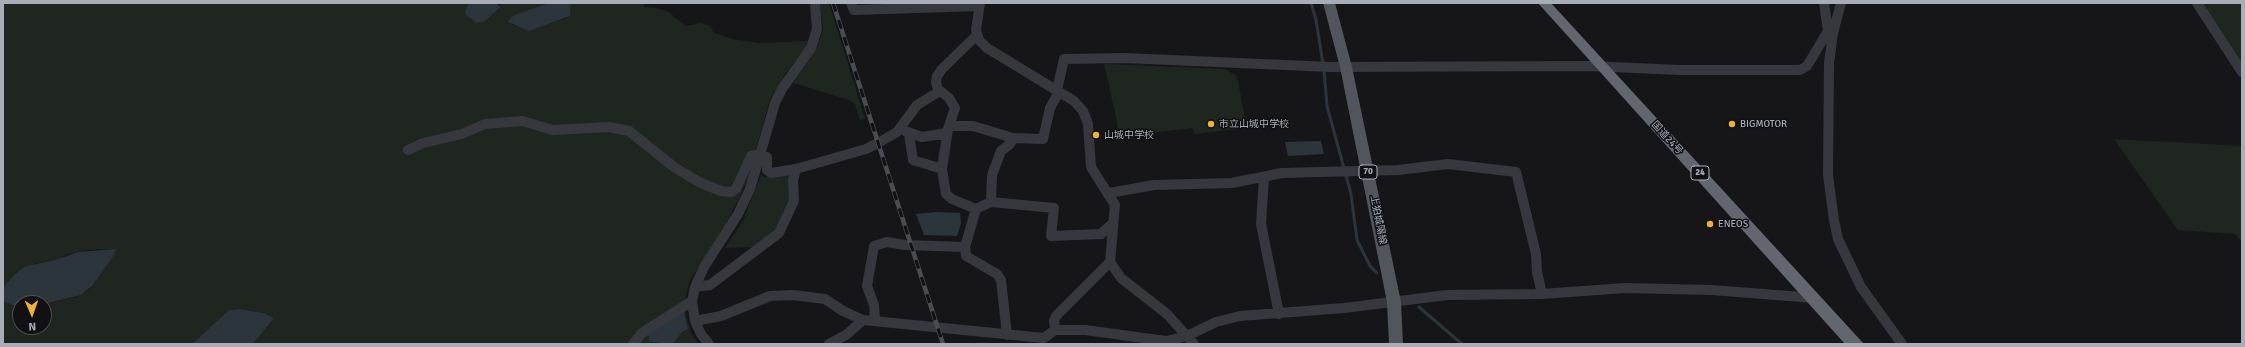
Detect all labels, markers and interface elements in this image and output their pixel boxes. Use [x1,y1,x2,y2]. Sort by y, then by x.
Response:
place label: 市立山城中学校 [1219,118,1289,130]
place label: BIGMOTOR [1740,118,1787,130]
marker: 市立山城中学校 [1206,119,1216,129]
street label: 国道24号 [1649,119,1685,157]
marker: BIGMOTOR [1727,119,1737,129]
place label: 山城中学校 [1104,129,1154,141]
marker: 山城中学校 [1091,130,1101,140]
road number: 70 [1359,165,1377,179]
road number: 24 [1691,166,1709,180]
street label: 上狛城陽線 [1367,194,1389,246]
place label: ENEOS [1718,218,1748,230]
marker: ENEOS [1705,219,1715,229]
north arrow [12,295,52,335]
text: N [28,320,36,333]

